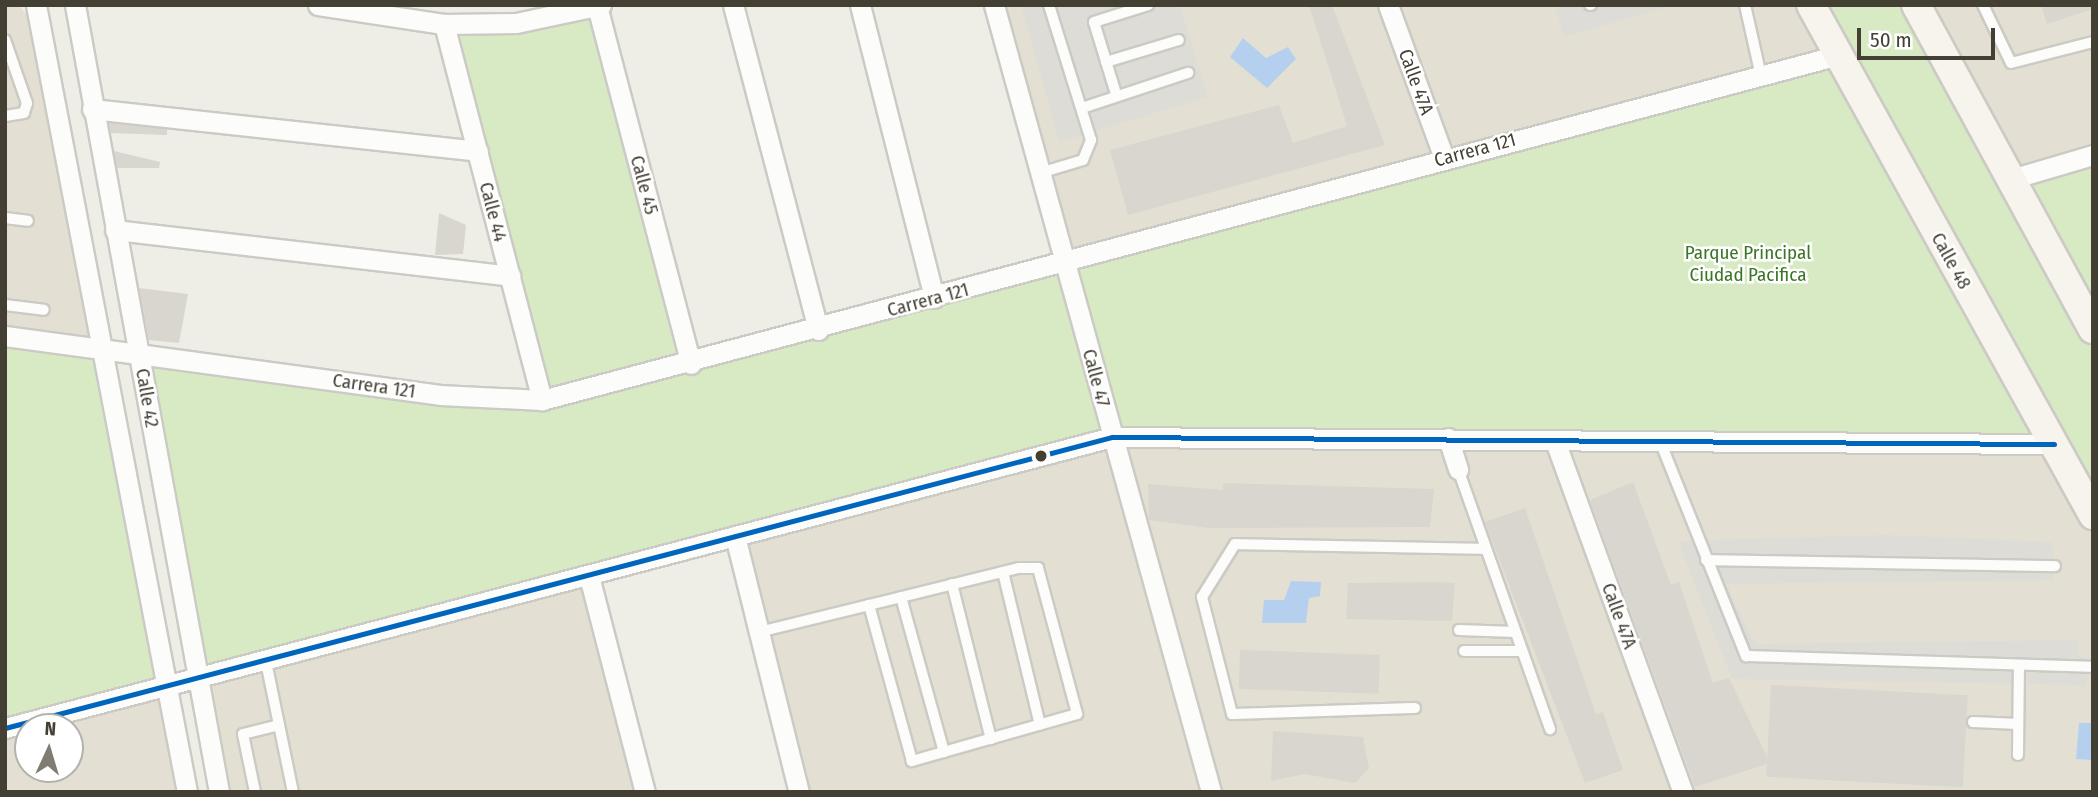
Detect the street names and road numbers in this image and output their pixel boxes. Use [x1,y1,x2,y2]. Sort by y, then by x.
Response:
street label: Calle 47A [1394,46,1438,118]
street label: Carrera 121 [1432,128,1518,172]
street label: Calle 45 [625,153,663,217]
street label: Calle 44 [474,180,512,244]
street label: Calle 48 [1926,229,1976,293]
street label: Carrera 121 [885,278,971,322]
street label: Calle 47 [1077,347,1115,409]
street label: Calle 42 [131,367,163,429]
street label: Carrera 121 [331,369,417,403]
street label: Calle 47A [1597,580,1641,652]

